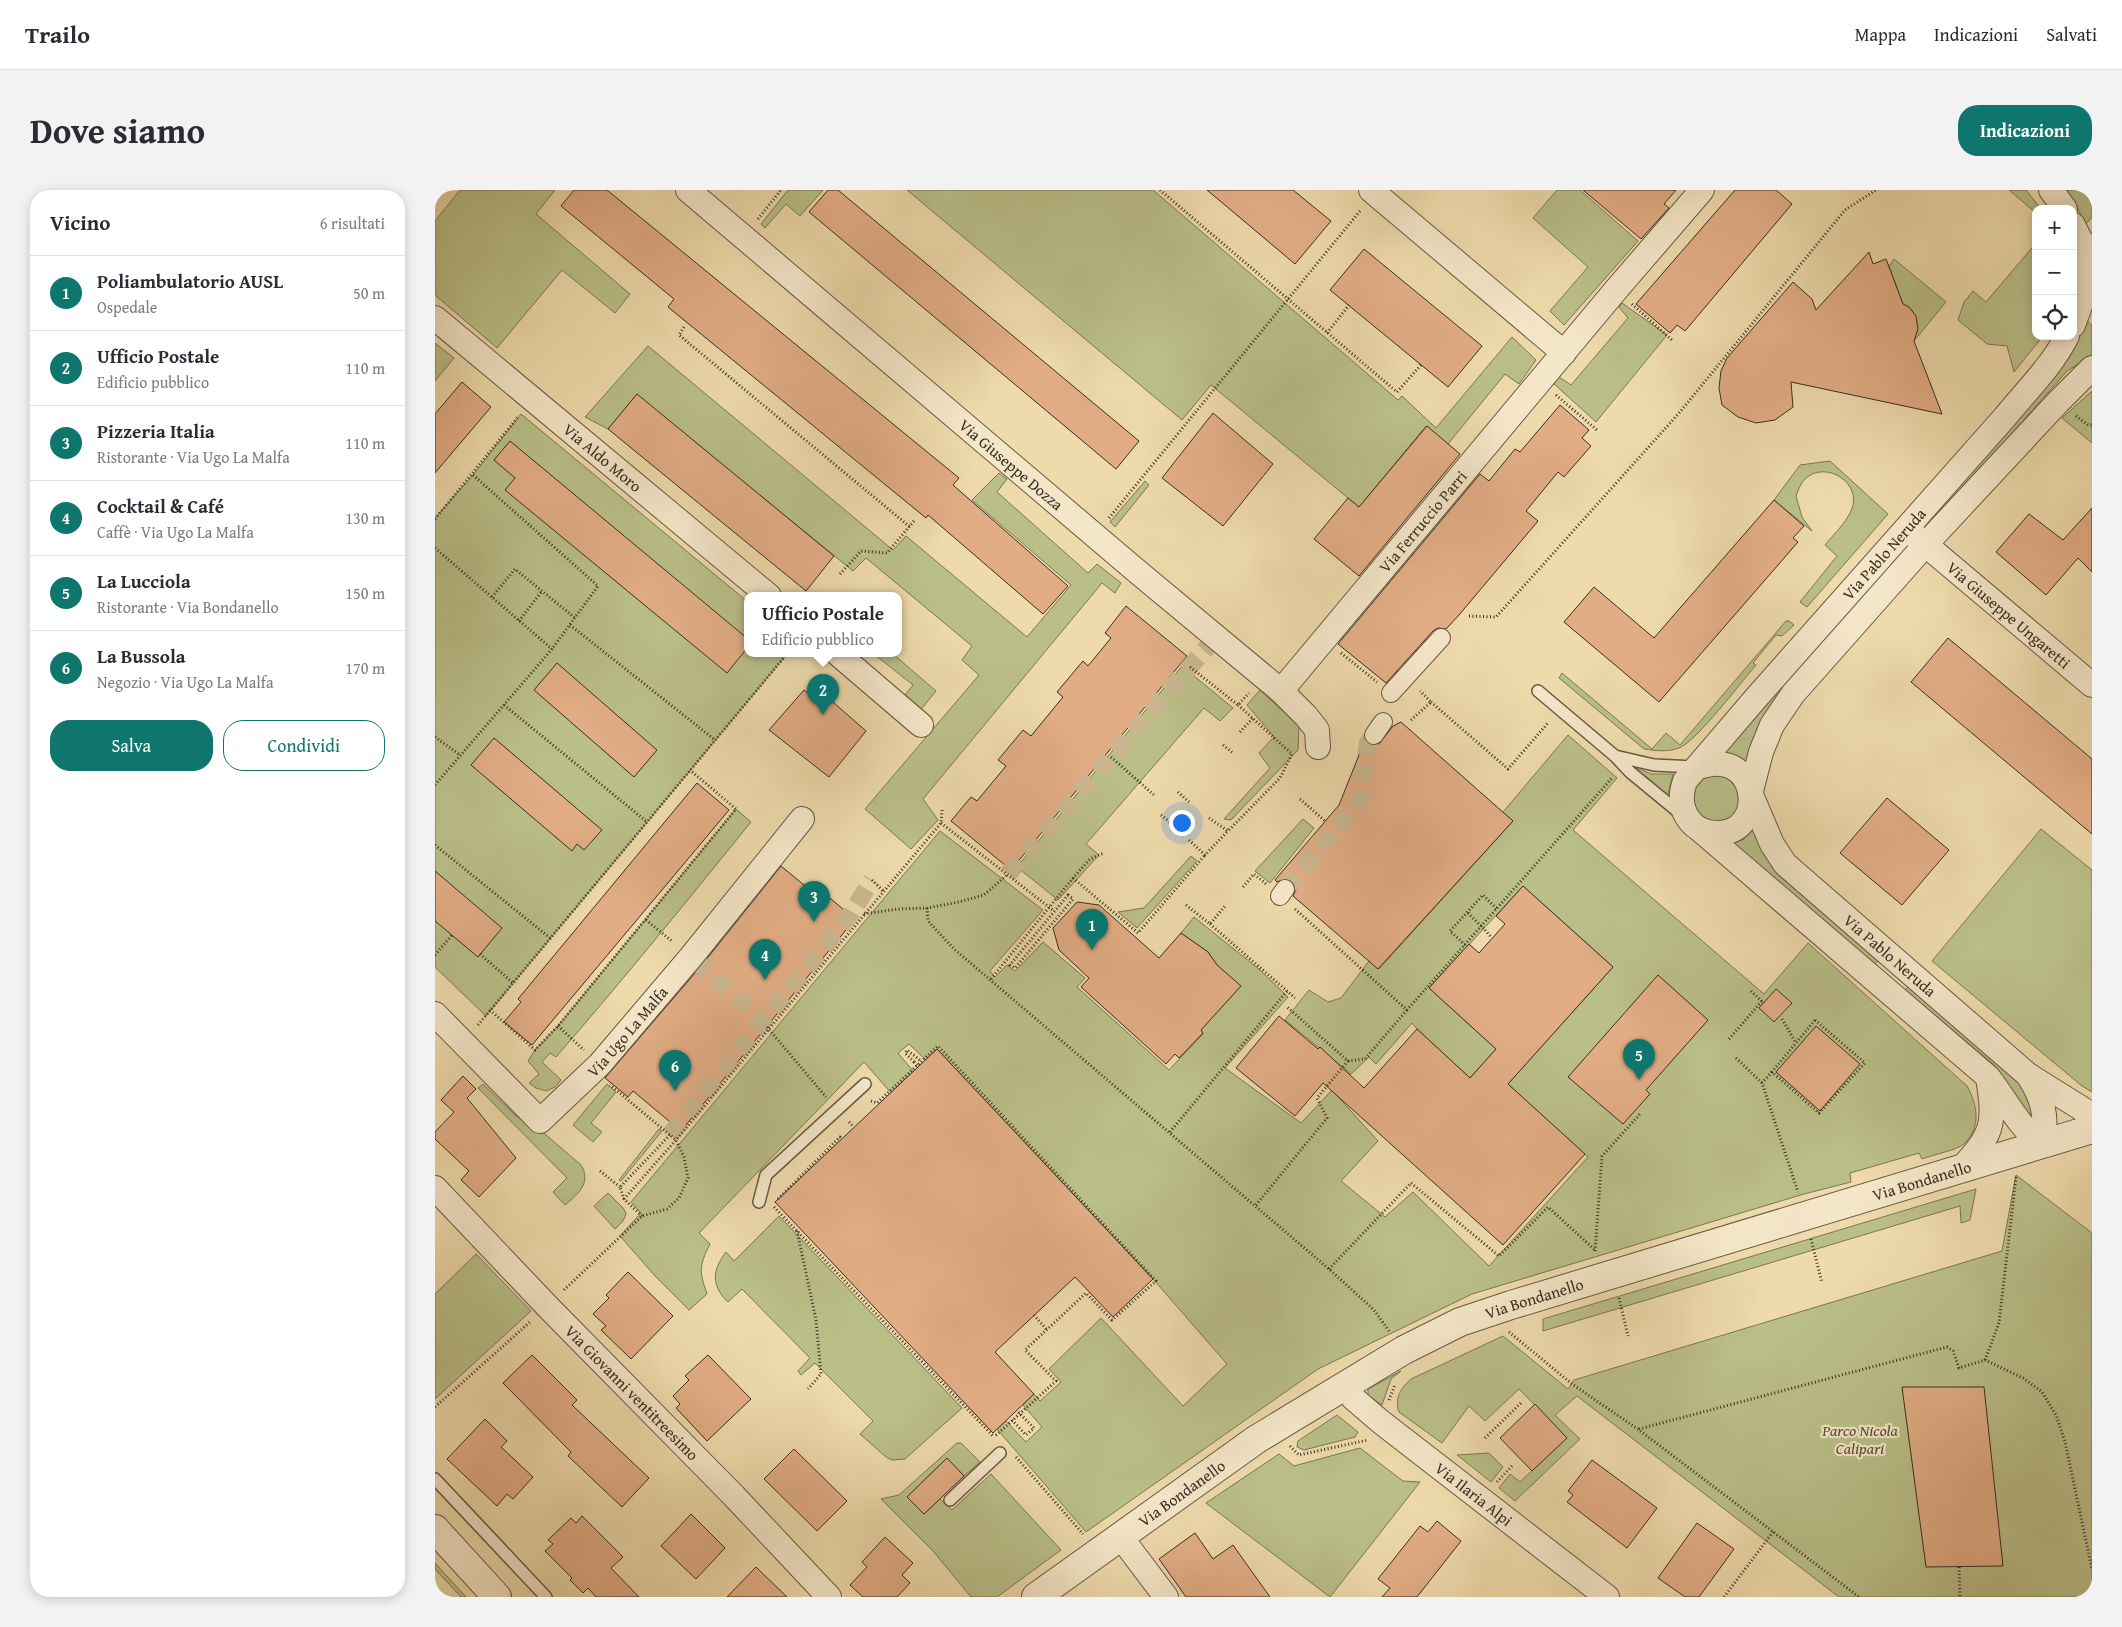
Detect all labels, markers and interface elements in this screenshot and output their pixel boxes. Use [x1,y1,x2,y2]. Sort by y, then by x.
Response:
text: Trailo [25,17,90,52]
text: Mappa [1855,21,1906,48]
text: Indicazioni [1934,21,2018,48]
text: Salvati [2046,21,2097,48]
text: Dove siamo [30,105,205,156]
button: Indicazioni [1958,105,2092,156]
map controls [2032,205,2077,340]
button: + [2032,205,2077,250]
text: Vicino [50,207,110,238]
text: 6 risultati [320,211,385,235]
button: − [2032,250,2077,295]
text: Poliambulatorio AUSL [97,267,283,295]
text: 1 [62,281,70,305]
text: 50 m [353,281,385,305]
text: Ospedale [97,295,157,319]
button: locate [2032,295,2077,340]
text: Ufficio Postale [97,342,219,370]
text: 2 [62,356,70,380]
text: 110 m [345,356,385,380]
text: Edificio pubblico [97,370,209,394]
street label: Via Giuseppe Dozza [954,413,1069,516]
text: Pizzeria Italia [97,417,215,445]
street label: Via Aldo Moro [558,417,647,498]
text: 3 [62,431,70,455]
text: 110 m [345,431,385,455]
text: Ristorante · Via Ugo La Malfa [97,445,290,469]
street label: Via Ferruccio Parri [1373,465,1473,578]
text: Cocktail & Café [97,492,224,520]
street label: Via Pablo Neruda [1836,502,1931,605]
text: 4 [62,506,70,530]
text: 130 m [345,506,385,530]
text: Caffè · Via Ugo La Malfa [97,520,254,544]
street label: Via Giuseppe Ungaretti [1942,556,2076,675]
text: La Lucciola [97,567,191,595]
text: 5 [62,581,70,605]
text: 150 m [345,581,385,605]
popup [744,592,902,657]
text: Ristorante · Via Bondanello [97,595,279,619]
text: Ufficio Postale [762,599,884,627]
text: Edificio pubblico [762,627,874,651]
text: La Bussola [97,642,186,670]
text: 6 [62,656,70,680]
text: 170 m [345,656,385,680]
text: Negozio · Via Ugo La Malfa [97,670,273,694]
pin: 2 [807,674,839,715]
button: Salva [50,720,213,771]
button: Condividi [223,720,385,771]
your location [1169,810,1195,836]
pin: 3 [798,881,830,922]
street label: Via Pablo Neruda [1838,908,1942,1003]
pin: 1 [1076,909,1108,950]
pin: 4 [749,939,781,980]
street label: Via Ugo La Malfa [581,981,673,1082]
pin: 5 [1623,1039,1655,1080]
pin: 6 [659,1050,691,1091]
street label: Via Bondanello [1869,1154,1974,1207]
street label: Via Bondanello [1482,1272,1586,1325]
street label: Via Giovanni ventitreesimo [560,1319,705,1466]
park label: Parco Nicola Calipari [1821,1418,1898,1460]
street label: Via Bondanello [1133,1453,1230,1532]
street label: Via Ilaria Alpi [1430,1456,1518,1532]

